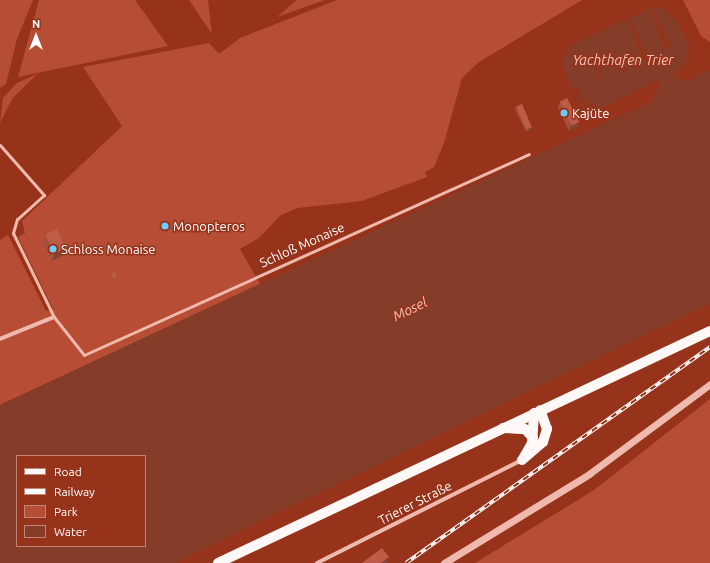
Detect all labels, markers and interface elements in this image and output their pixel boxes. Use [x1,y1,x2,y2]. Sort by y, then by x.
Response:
north arrow [16,16,56,56]
text: N [32,18,40,30]
water label: Yachthafen Trier [572,52,674,68]
place label: Kajüte [572,105,609,121]
marker: Kajüte [559,108,569,118]
place label: Monopteros [173,218,245,234]
street label: Schloß Monaise [257,219,347,271]
marker: Monopteros [160,221,170,231]
place label: Schloss Monaise [61,241,156,257]
marker: Schloss Monaise [48,244,58,254]
water label: Mosel [390,293,430,325]
legend [16,455,146,547]
text: Road [54,465,82,478]
street label: Trierer Straße [376,478,454,528]
text: Railway [54,485,95,498]
text: Park [54,505,78,518]
text: Water [54,525,87,538]

